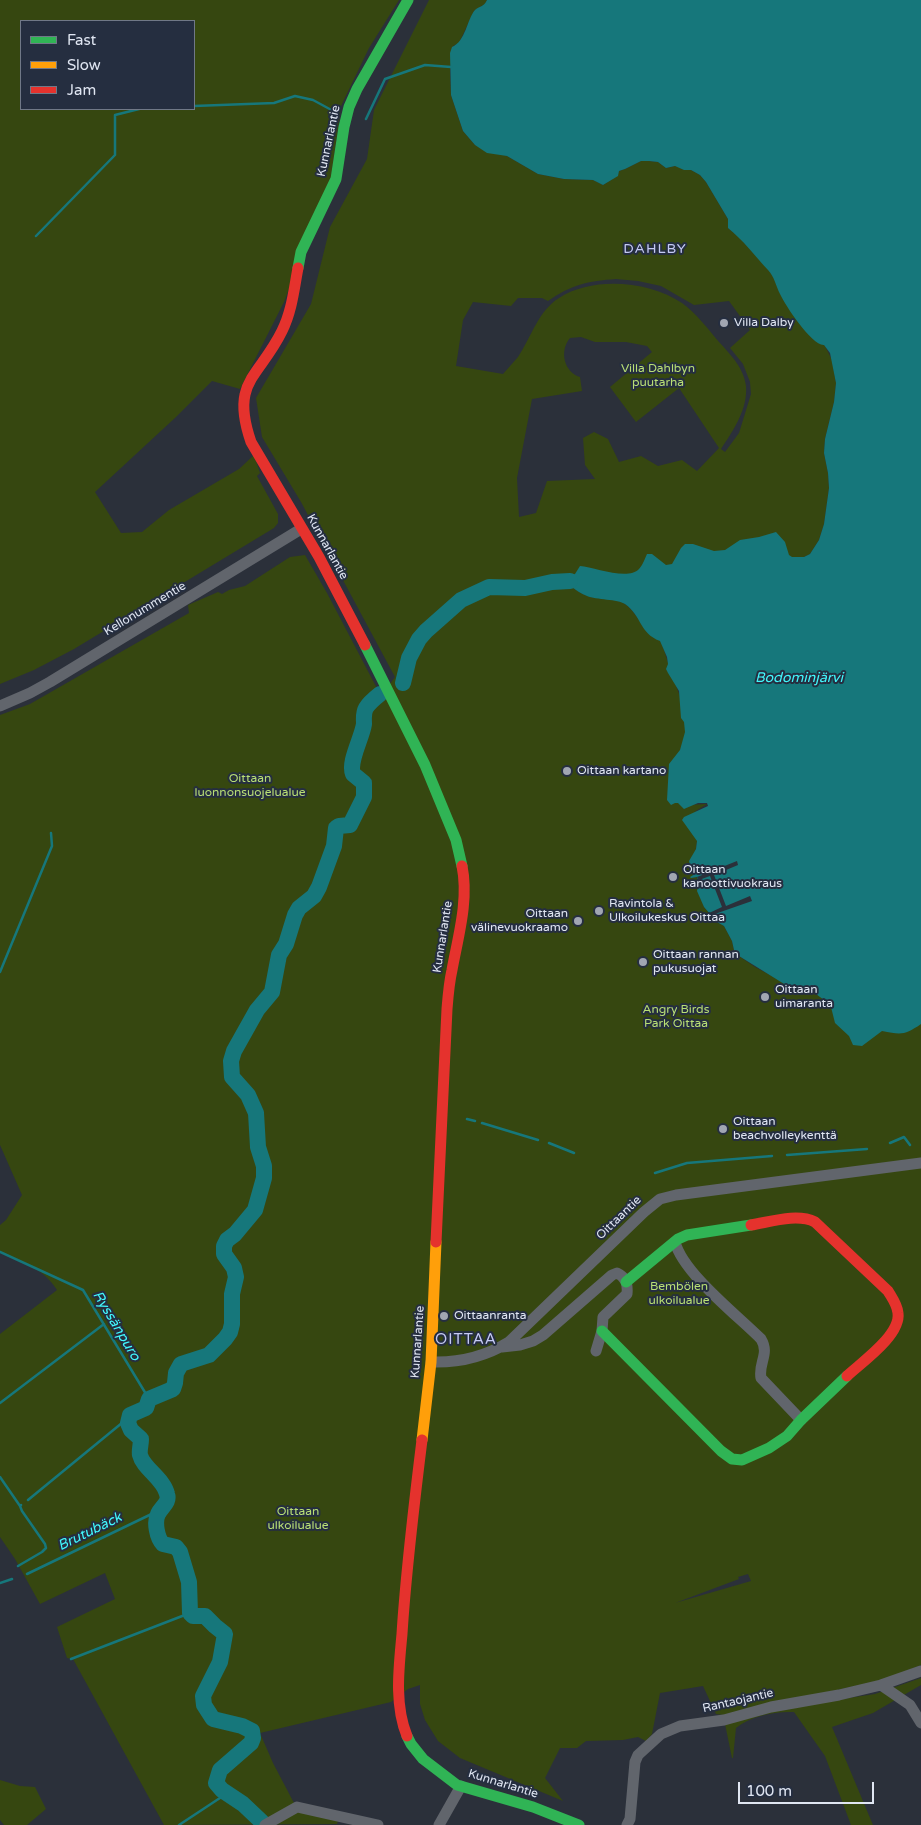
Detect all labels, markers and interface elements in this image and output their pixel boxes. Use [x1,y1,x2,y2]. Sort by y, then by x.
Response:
legend [20,20,195,110]
text: Fast [67,31,96,49]
text: Slow [67,56,101,74]
text: Jam [67,81,96,99]
street label: Kunnarlantie [314,104,344,178]
district label: DAHLBY [622,241,688,257]
place label: Villa Dalby [734,316,794,330]
marker: Villa Dalby [718,317,730,329]
park label: Villa Dahlbyn puutarha [621,362,695,390]
street label: Kunnarlantie [303,512,351,582]
street label: Kellonummentie [101,579,189,639]
water label: Bodominjärvi [755,670,843,686]
place label: Oittaan kartano [577,764,666,778]
marker: Oittaan kartano [561,765,573,777]
park label: Oittaan luonnonsuojelualue [194,772,306,800]
place label: Oittaan kanoottivuokraus [683,863,782,891]
marker: Oittaan kanoottivuokraus [667,871,679,883]
place label: Ravintola & Ulkoilukeskus Oittaa [609,897,725,925]
street label: Kunnarlantie [430,900,456,974]
marker: Ravintola & Ulkoilukeskus Oittaa [593,905,605,917]
place label: Oittaan välinevuokraamo [471,907,568,935]
marker: Oittaan välinevuokraamo [572,915,584,927]
place label: Oittaan rannan pukusuojat [653,948,739,976]
marker: Oittaan rannan pukusuojat [637,956,649,968]
place label: Oittaan uimaranta [775,983,833,1011]
marker: Oittaan uimaranta [759,991,771,1003]
park label: Angry Birds Park Oittaa [643,1003,709,1031]
place label: Oittaan beachvolleykenttä [733,1115,837,1143]
marker: Oittaan beachvolleykenttä [717,1123,729,1135]
street label: Oittaantie [594,1193,644,1243]
park label: Bembölen ulkoilualue [648,1280,710,1308]
water label: Ryssänpuro [89,1288,143,1364]
street label: Kunnarlantie [408,1305,428,1379]
place label: Oittaanranta [454,1309,526,1323]
marker: Oittaanranta [438,1310,450,1322]
district label: OITTAA [434,1331,498,1349]
park label: Oittaan ulkoilualue [267,1505,329,1533]
water label: Brutubäck [55,1509,125,1555]
street label: Rantaojantie [701,1686,775,1716]
street label: Kunnarlantie [466,1767,540,1801]
scale bar [741,1772,877,1804]
text: 100 m [746,1782,792,1800]

